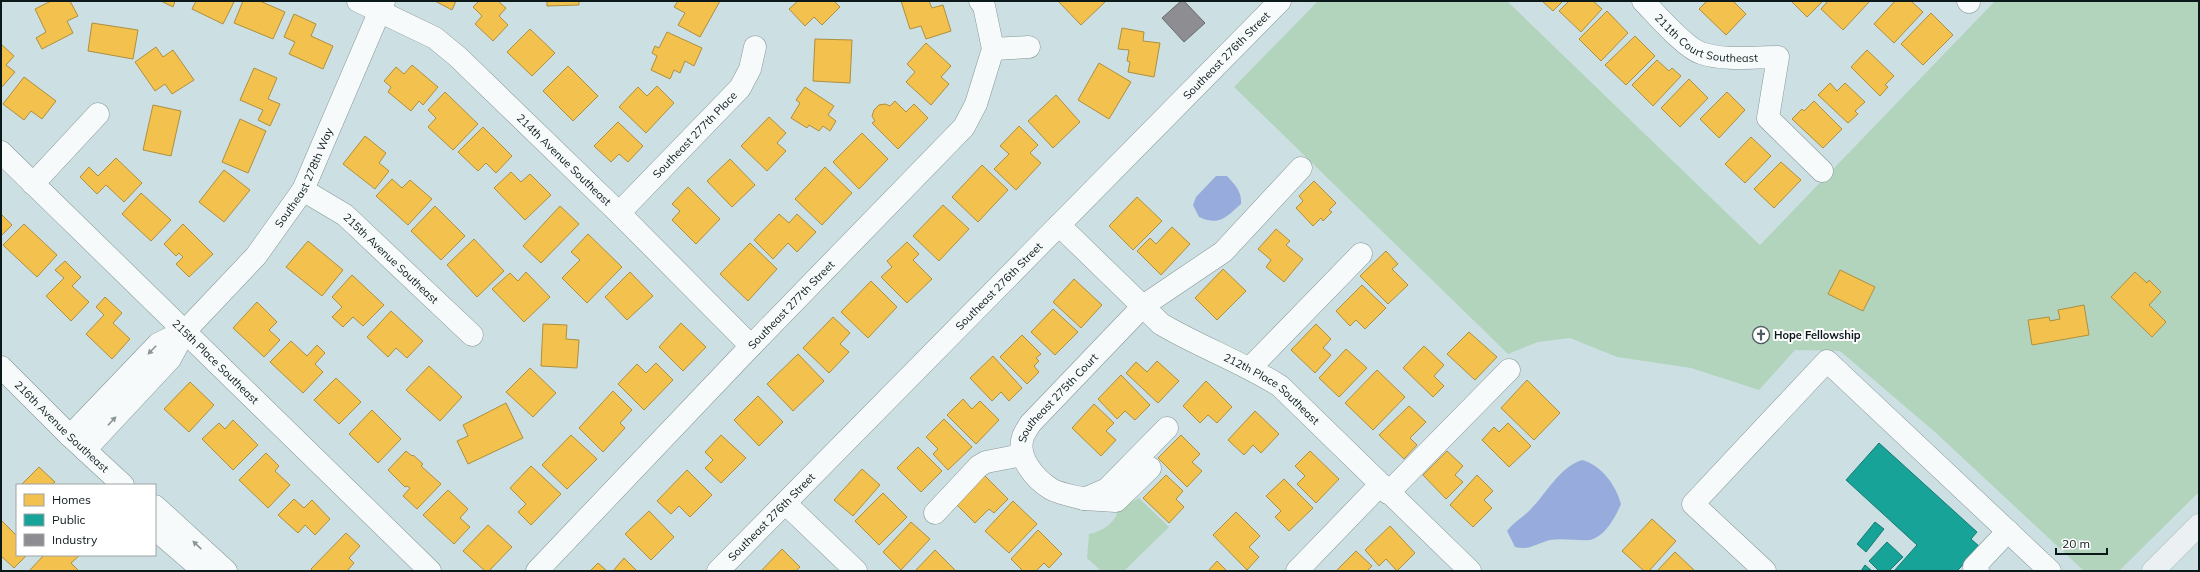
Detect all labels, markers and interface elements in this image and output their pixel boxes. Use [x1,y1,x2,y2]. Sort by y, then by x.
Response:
street label: Southeast 276th Street [1180,8,1273,102]
street label: 211th Court Southeast [1652,11,1758,65]
street label: Southeast 277th Place [650,88,740,181]
street label: 214th Avenue Southeast [514,111,614,209]
street label: Southeast 278th Way [272,125,336,230]
street label: 215th Avenue Southeast [340,210,442,307]
street label: Southeast 276th Street [952,239,1045,333]
street label: Southeast 277th Street [745,258,837,352]
street label: 215th Place Southeast [169,316,262,407]
church icon: Hope Fellowship [1751,325,1771,345]
place label: Hope Fellowship [1774,328,1861,342]
one-way arrow [147,345,157,355]
street label: Southeast 275th Court [1015,350,1101,444]
street label: 212th Place Southeast [1221,350,1322,428]
street label: 216th Avenue Southeast [12,378,112,475]
one-way arrow [107,416,116,426]
street label: Southeast 276th Street [725,470,818,564]
legend [16,484,156,556]
text: Homes [52,492,91,507]
text: Public [52,512,86,527]
scale bar [2056,530,2107,556]
text: Industry [52,532,98,547]
text: 20 m [2062,536,2090,551]
one-way arrow [192,540,202,549]

